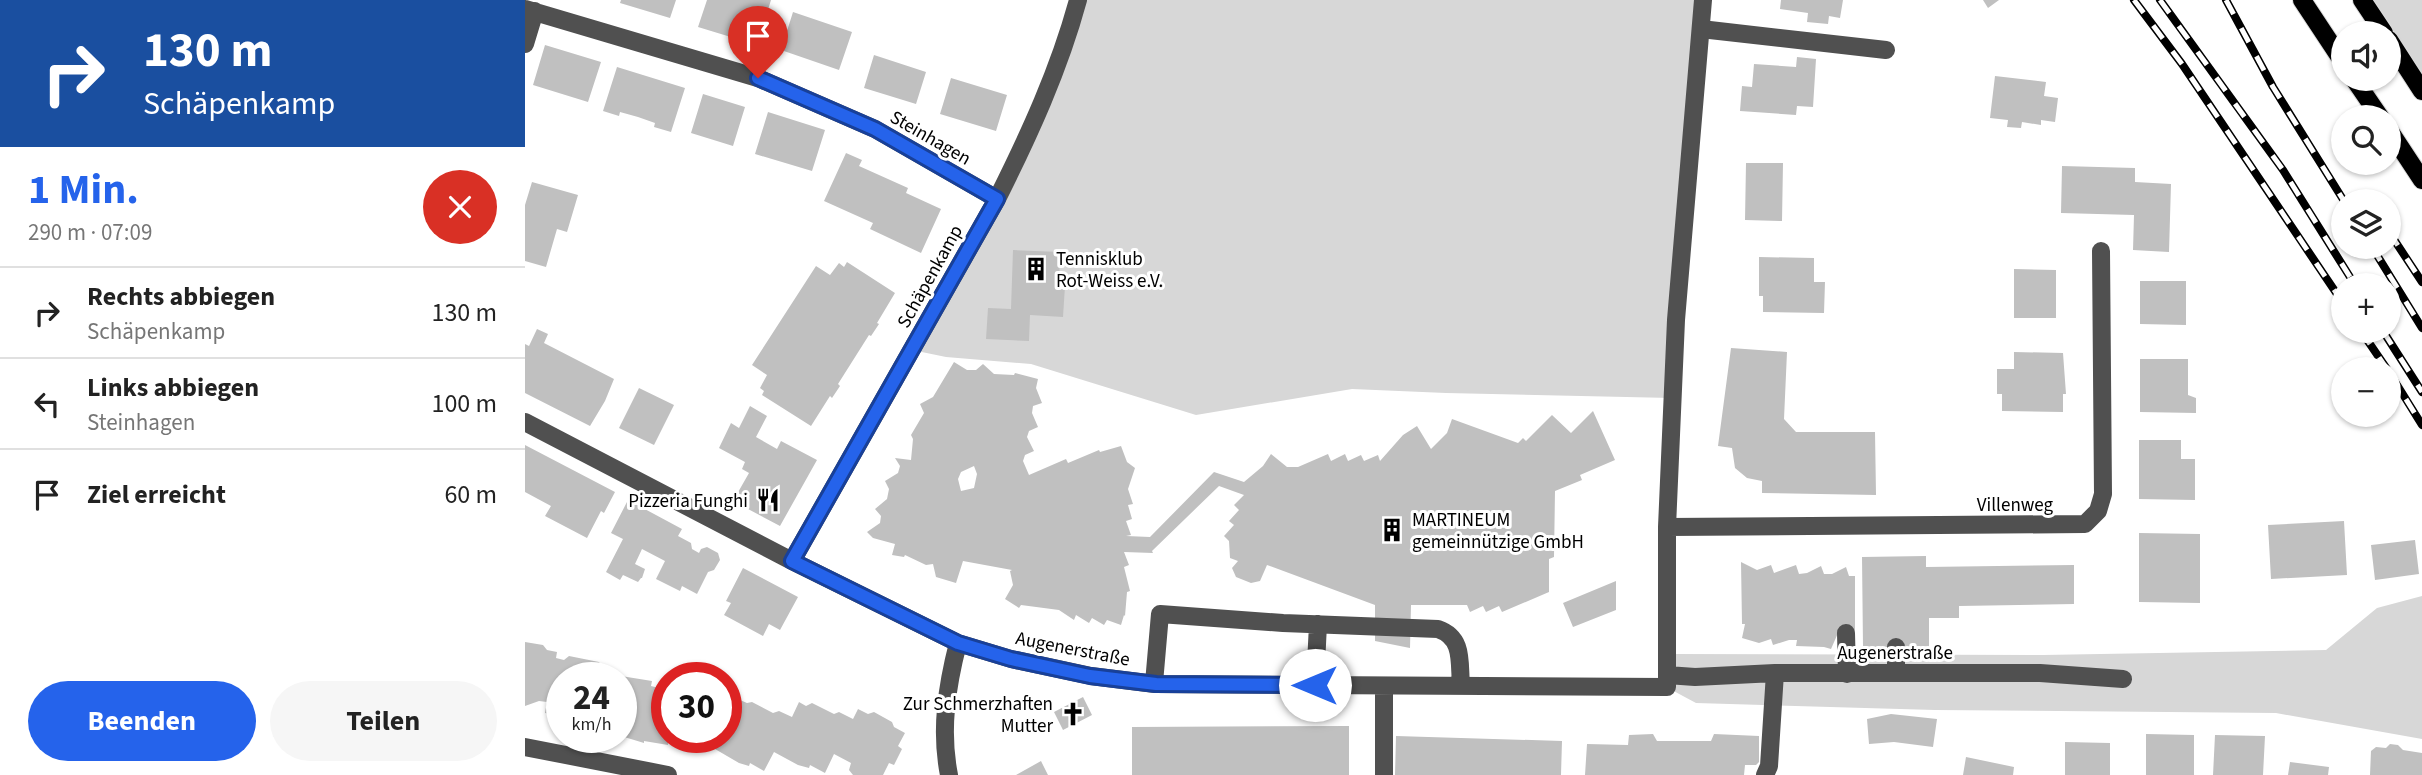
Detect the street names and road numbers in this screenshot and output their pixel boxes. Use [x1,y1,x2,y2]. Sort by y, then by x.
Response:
street label: Steinhagen [885,104,976,172]
street label: Schäpenkamp [891,220,970,333]
street label: Villenweg [1977,492,2054,519]
street label: Augenerstraße [1013,625,1132,674]
street label: Augenerstraße [1837,640,1953,667]

